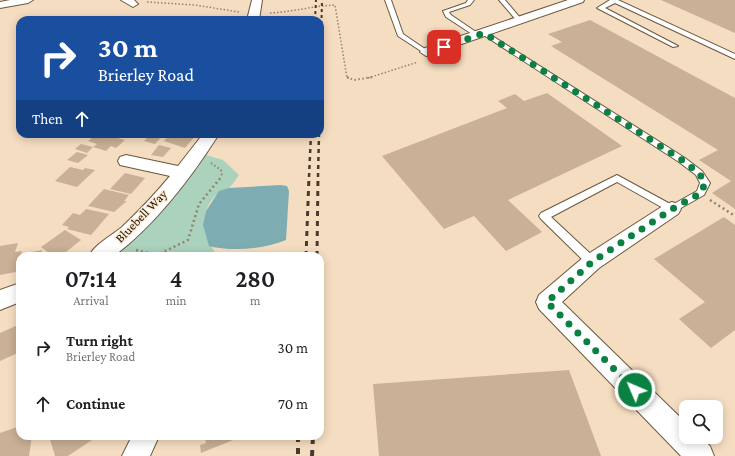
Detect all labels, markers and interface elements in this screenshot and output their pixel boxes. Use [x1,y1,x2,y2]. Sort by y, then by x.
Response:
pin [427,30,461,64]
icon: right [32,32,84,84]
text: 30 m [98,32,158,63]
icon: arrive [433,36,455,58]
text: Brierley Road [98,65,194,85]
icon: ahead [71,108,93,130]
text: Then [32,111,63,127]
street label: Bluebell Way [112,186,171,246]
text: 07:14 [65,265,117,292]
text: 4 [170,265,183,292]
text: 280 [235,265,275,292]
text: Arrival [73,293,109,308]
text: min [166,293,187,308]
text: m [250,293,261,308]
text: Turn right [66,333,133,349]
icon: right [32,337,54,359]
text: 30 m [278,340,308,356]
text: Brierley Road [66,349,135,364]
position arrow [614,369,656,411]
icon: ahead [32,393,54,415]
text: Continue [66,396,125,412]
text: 70 m [278,396,308,412]
map controls [679,400,723,444]
button: search [679,400,723,444]

